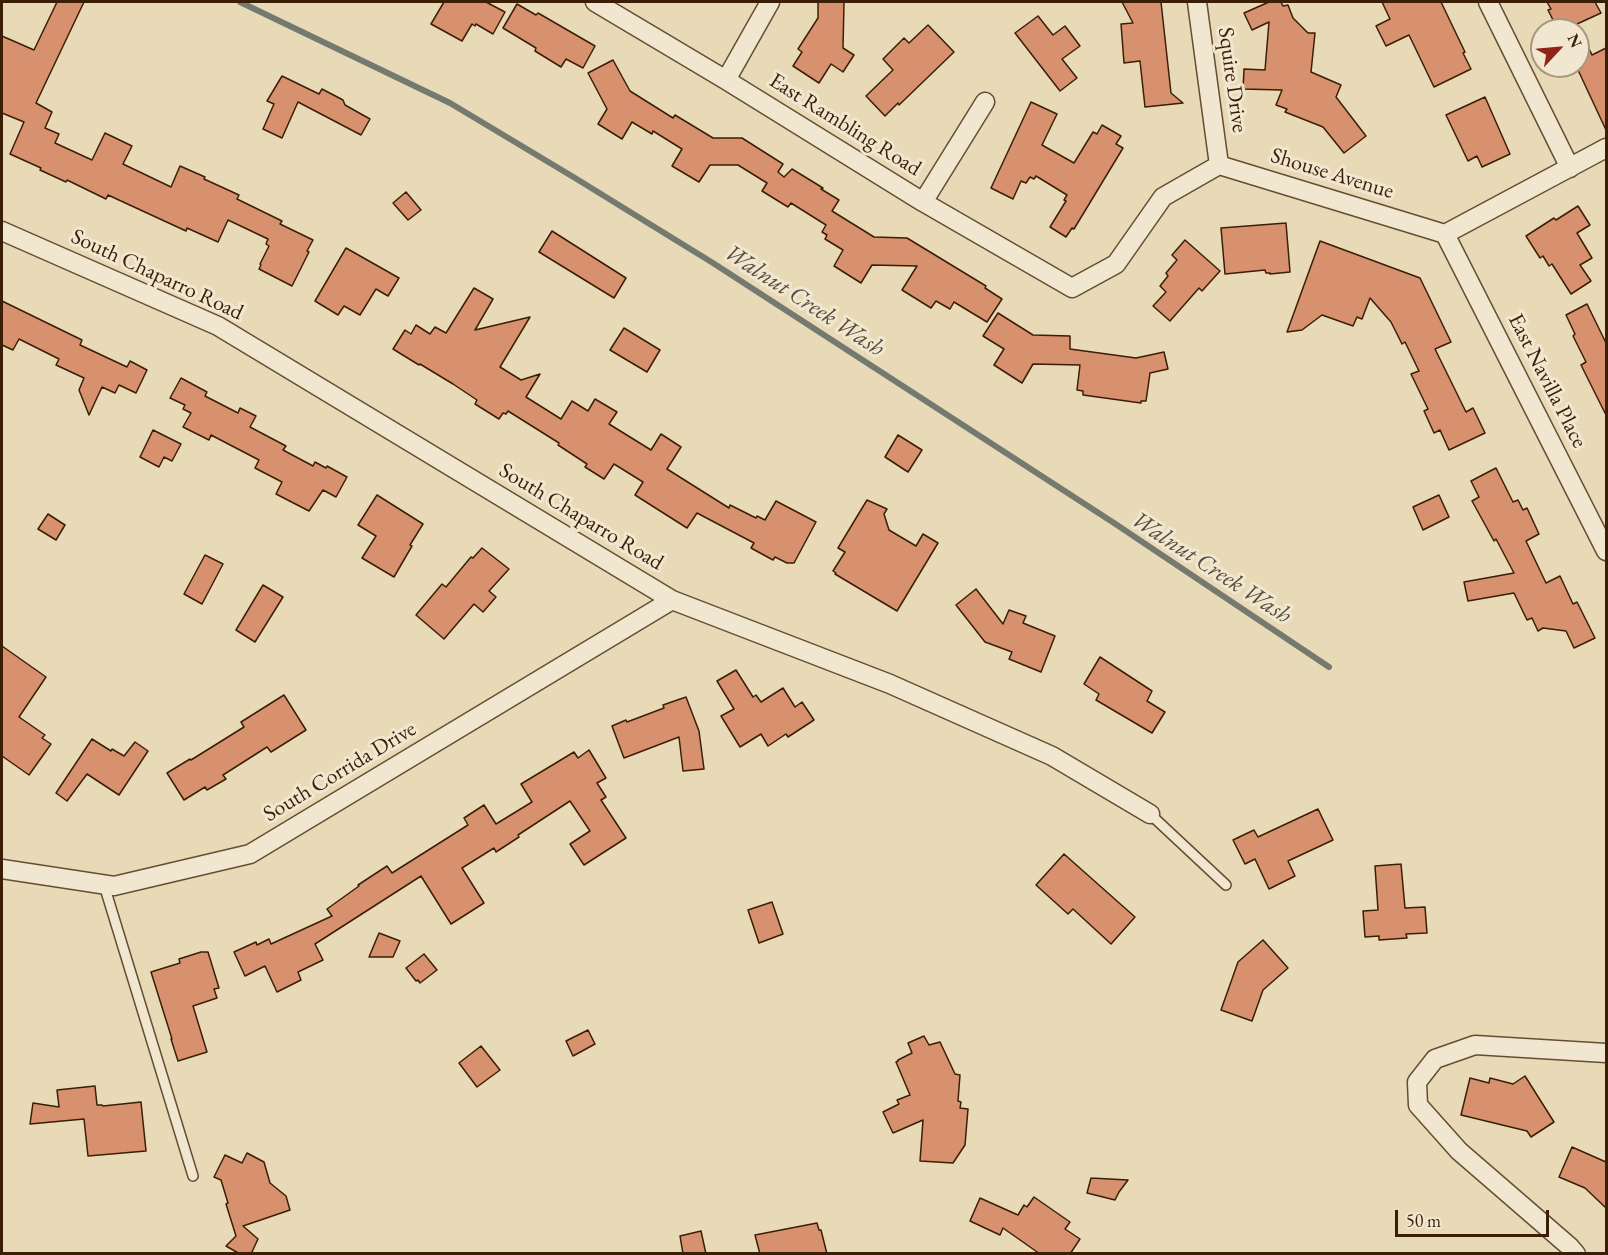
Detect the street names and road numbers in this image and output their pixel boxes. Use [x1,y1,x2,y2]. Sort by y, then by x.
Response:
street label: Squire Drive [1212,26,1252,134]
street label: East Rambling Road [764,68,926,182]
street label: Shouse Avenue [1267,143,1397,205]
street label: South Chaparro Road [67,224,247,326]
street label: East Navilla Place [1502,310,1592,452]
street label: South Chaparro Road [494,458,668,576]
street label: South Corrida Drive [259,716,421,828]

